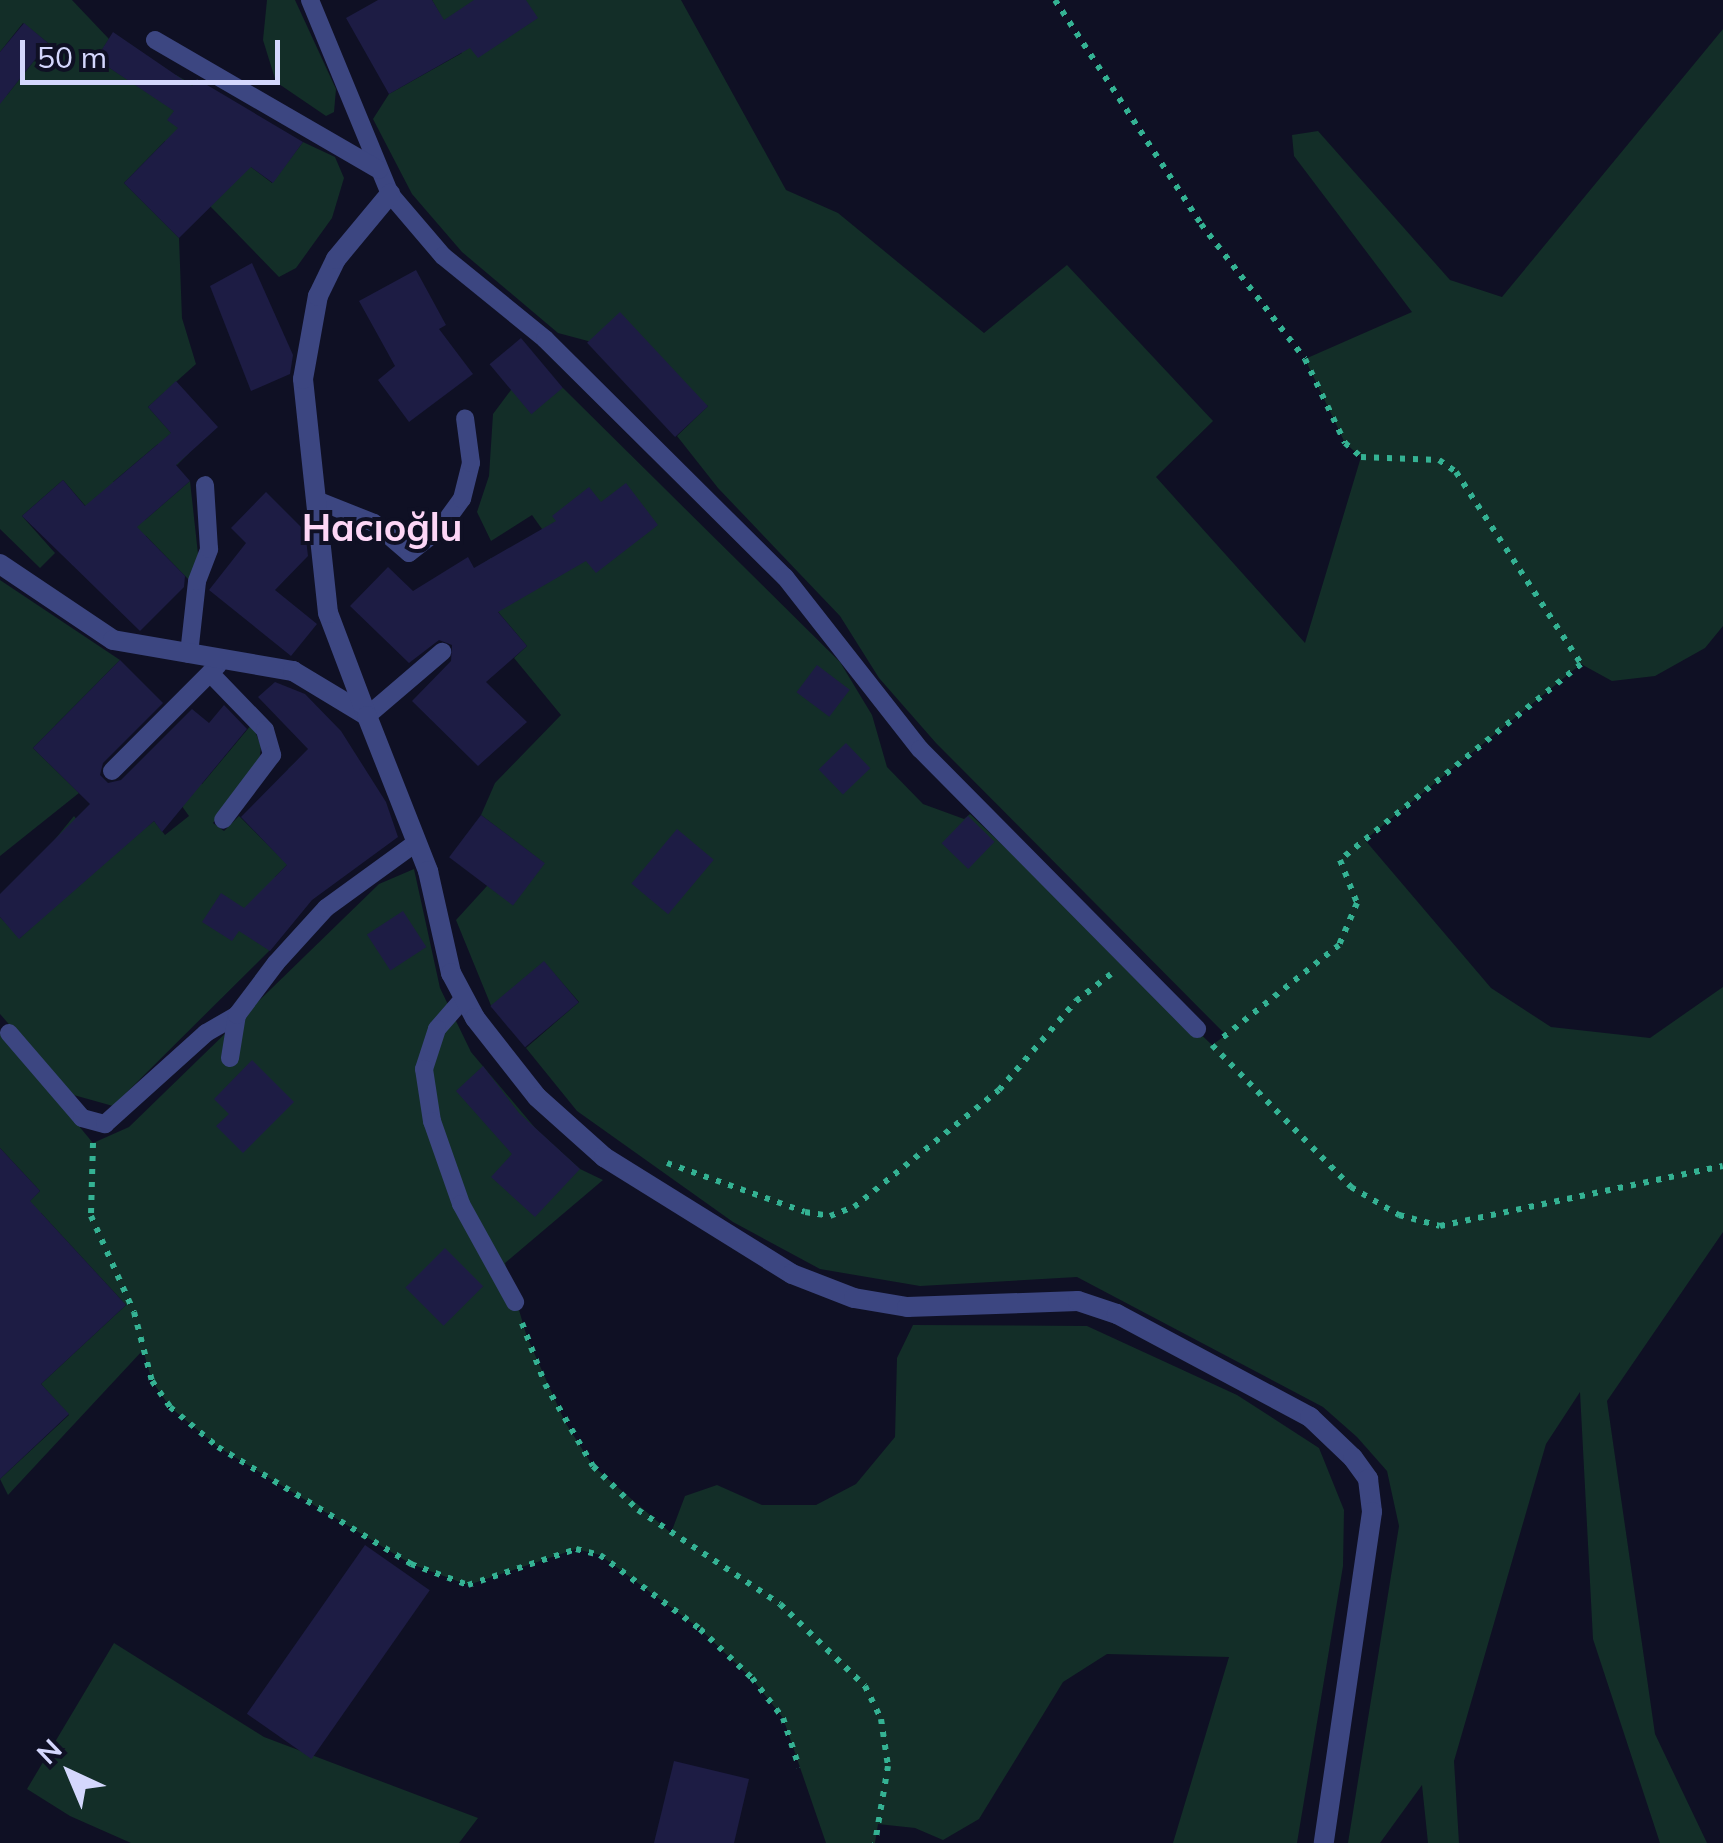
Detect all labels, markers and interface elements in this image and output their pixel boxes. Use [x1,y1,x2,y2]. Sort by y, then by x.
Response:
scale bar [25,20,285,82]
text: 50 m [37,38,107,76]
district label: Hacıoğlu [302,505,462,551]
north arrow [20,1723,120,1823]
text: N [29,1731,69,1771]

